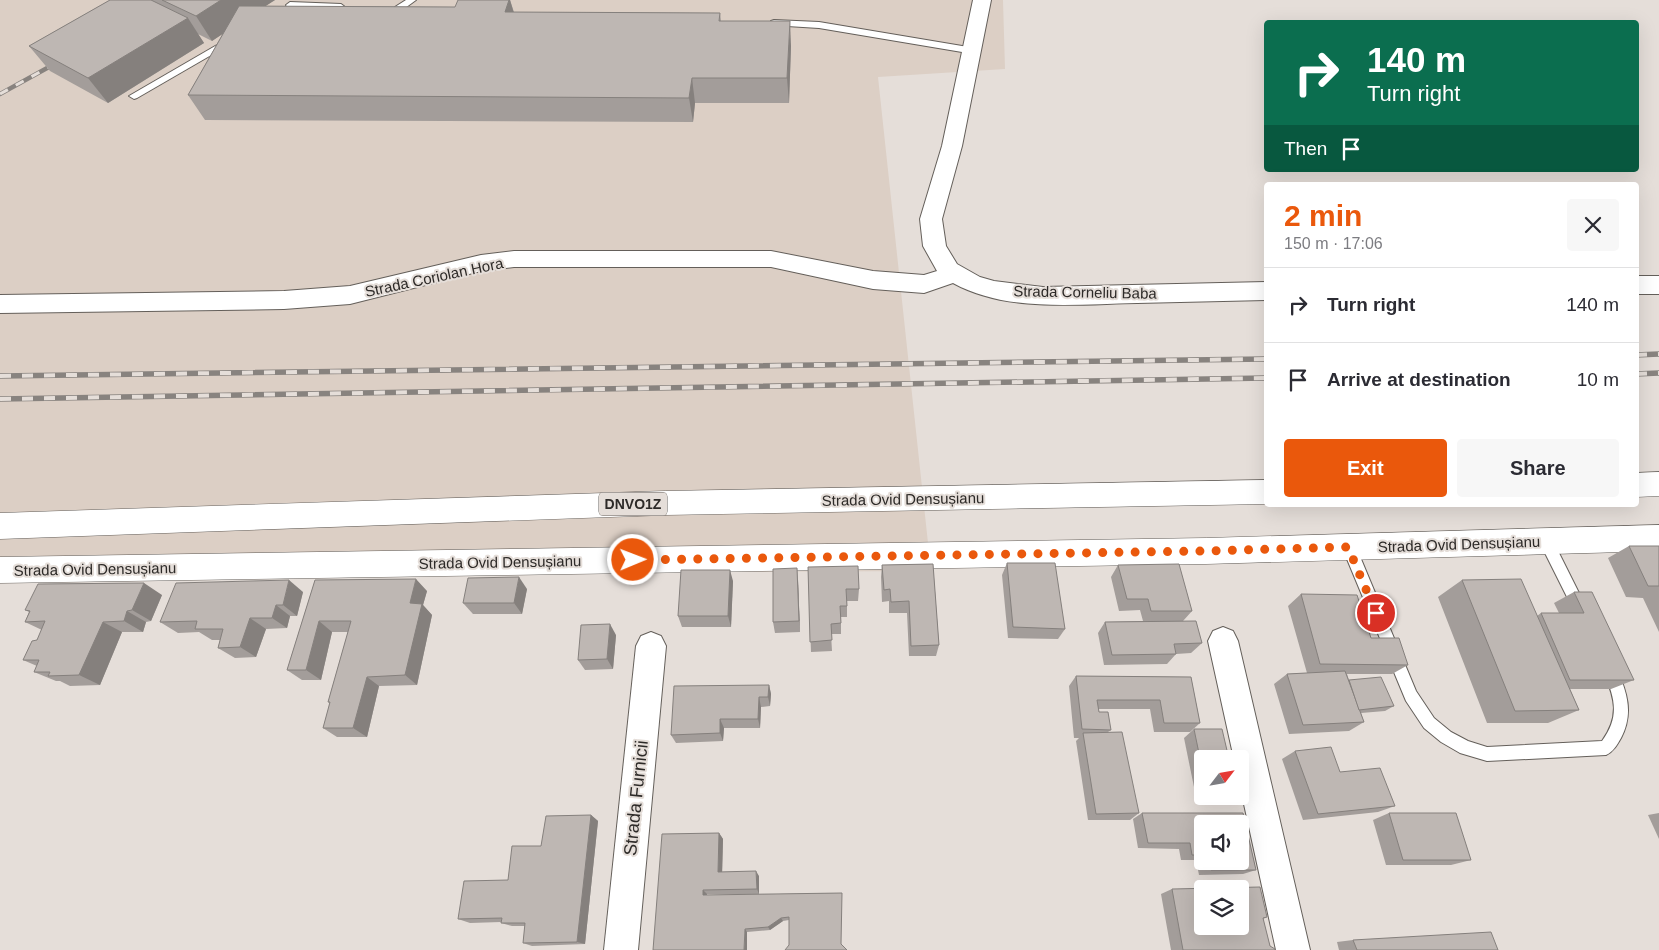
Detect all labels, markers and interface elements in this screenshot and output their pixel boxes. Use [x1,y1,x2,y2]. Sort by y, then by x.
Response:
icon: right [1284,40,1349,105]
text: 140 m [1367,40,1466,79]
text: Turn right [1367,81,1460,106]
icon: arrive [1337,135,1365,163]
text: Then [1284,138,1327,159]
text: 2 min [1284,199,1362,232]
button: close [1567,199,1619,251]
text: 150 m · 17:06 [1284,235,1383,252]
street label: Strada Coriolan Hora [363,254,505,300]
street label: Strada Corneliu Baba [1013,282,1157,302]
icon: right [1284,291,1312,319]
text: Turn right [1327,294,1415,315]
text: 140 m [1566,294,1619,315]
icon: arrive [1284,366,1312,394]
text: Arrive at destination [1327,369,1511,390]
text: 10 m [1577,369,1619,390]
button: Exit [1284,439,1447,497]
button: Share [1457,439,1619,497]
street label: Strada Ovid Densușianu [822,489,984,509]
road number: DNVO1Z [599,492,667,516]
position arrow [606,533,658,585]
street label: Strada Ovid Densușianu [1377,533,1541,555]
street label: Strada Ovid Densușianu [419,552,581,572]
street label: Strada Ovid Densușianu [14,559,176,579]
pin [1355,592,1397,634]
icon: arrive [1362,599,1390,627]
street label: Strada Furnicii [620,739,652,857]
north arrow [1194,750,1249,805]
map controls [1194,750,1249,935]
button: sound [1194,815,1249,870]
button: layers [1194,880,1249,935]

